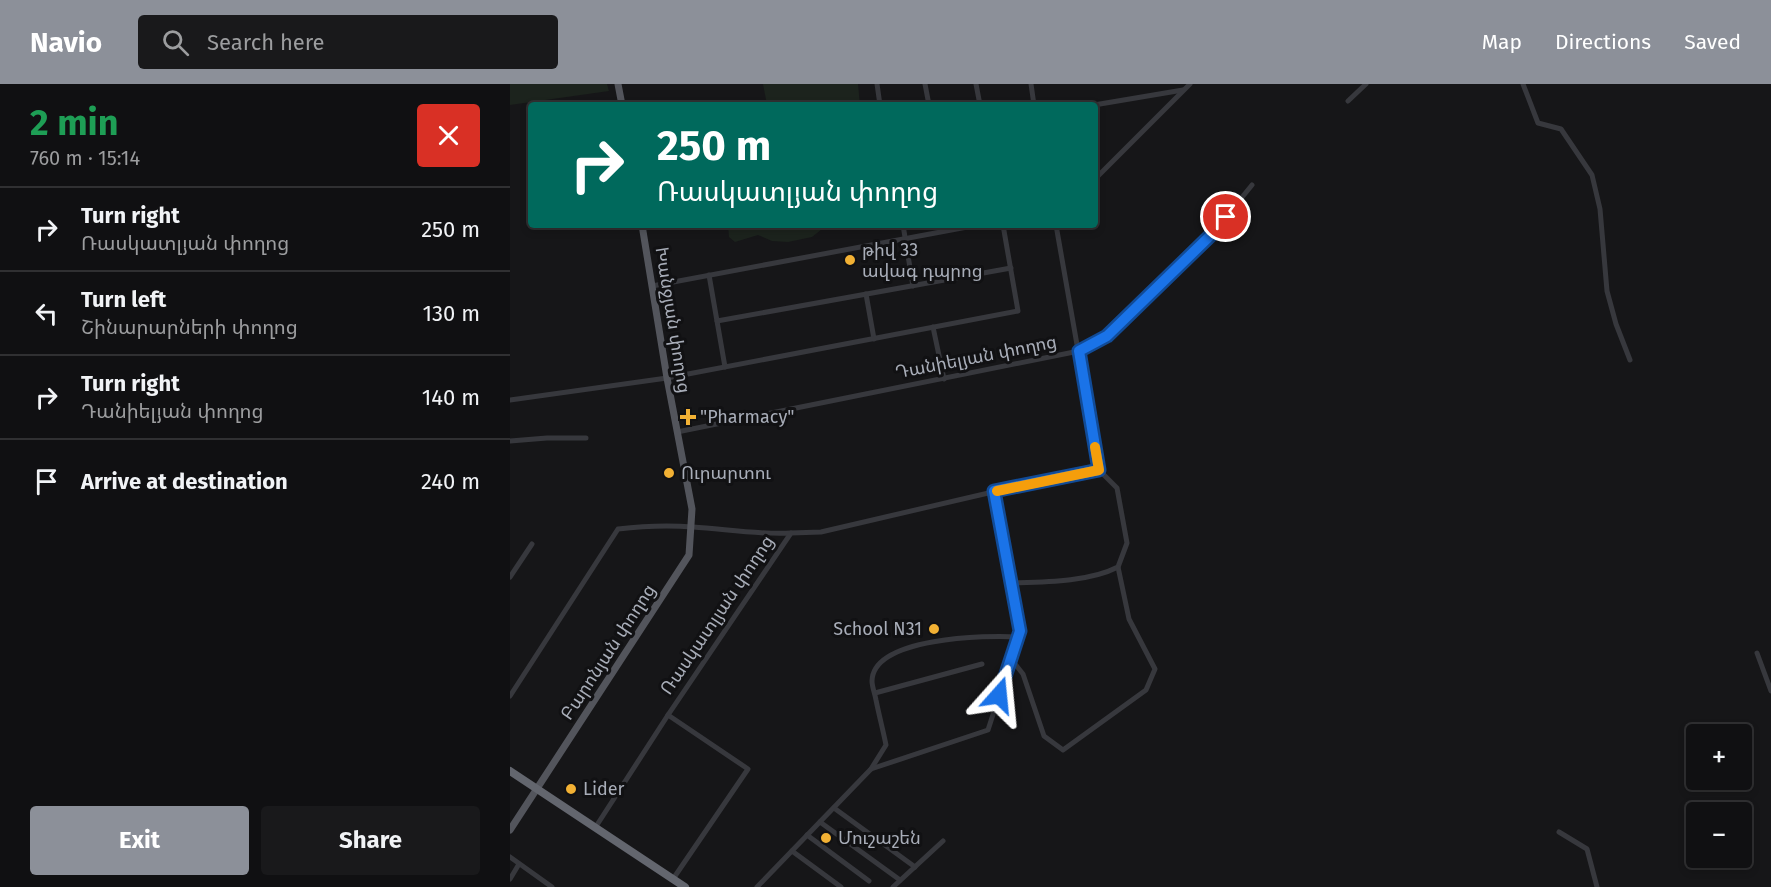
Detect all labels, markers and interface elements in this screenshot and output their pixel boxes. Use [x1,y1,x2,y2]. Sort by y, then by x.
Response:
search box [138,15,558,69]
text: Navio [30,26,102,59]
icon: search [159,26,192,59]
text: Search here [207,29,325,56]
text: Map [1482,29,1522,55]
text: Directions [1555,29,1651,55]
text: Saved [1684,29,1741,55]
text: 2 min [30,101,119,145]
button: close [417,104,480,167]
text: 250 m [657,121,771,171]
icon: right [558,126,636,204]
text: 760 m · 15:14 [30,146,140,170]
text: Ռասկատլյան փողոց [657,176,938,208]
pin [1200,191,1251,242]
icon: arrive [1209,200,1242,233]
text: Turn right [81,202,180,229]
icon: right [30,213,63,246]
text: 250 m [421,216,480,243]
text: Ռասկատլյան փողոց [81,231,289,255]
place label: թիվ 33 ավագ դպրոց [862,239,983,282]
street label: Խանջյան փողոց [651,245,695,395]
marker: թիվ 33 ավագ դպրոց [843,253,857,267]
text: Turn left [81,286,166,313]
icon: left [30,297,63,330]
text: 130 m [423,300,480,327]
text: Շինարարների փողոց [81,315,298,339]
street label: Դանիելյան փողոց [893,331,1059,383]
text: Turn right [81,370,180,397]
icon: right [30,381,63,414]
text: 140 m [422,384,480,411]
text: Դանիելյան փողոց [81,399,263,423]
place label: "Pharmacy" [700,406,794,428]
marker: "Pharmacy" [681,410,695,424]
place label: Ուրարտու [681,462,771,484]
icon: arrive [30,465,63,498]
marker: Ուրարտու [662,466,676,480]
text: Arrive at destination [81,468,288,495]
text: 240 m [421,468,480,495]
street label: Ռասկատլյան փողոց [655,531,779,699]
street label: Բարոնյան փողոց [556,580,660,724]
place label: School N31 [833,618,922,640]
marker: School N31 [927,622,941,636]
position arrow [967,663,1031,727]
map controls [1686,724,1752,868]
button: + [1686,724,1752,790]
place label: Lider [583,778,625,800]
marker: Lider [564,782,578,796]
button: − [1686,802,1752,868]
button: Exit [30,806,249,875]
button: Share [261,806,480,875]
place label: Մուշաշեն [838,827,921,849]
marker: Մուշաշեն [819,831,833,845]

